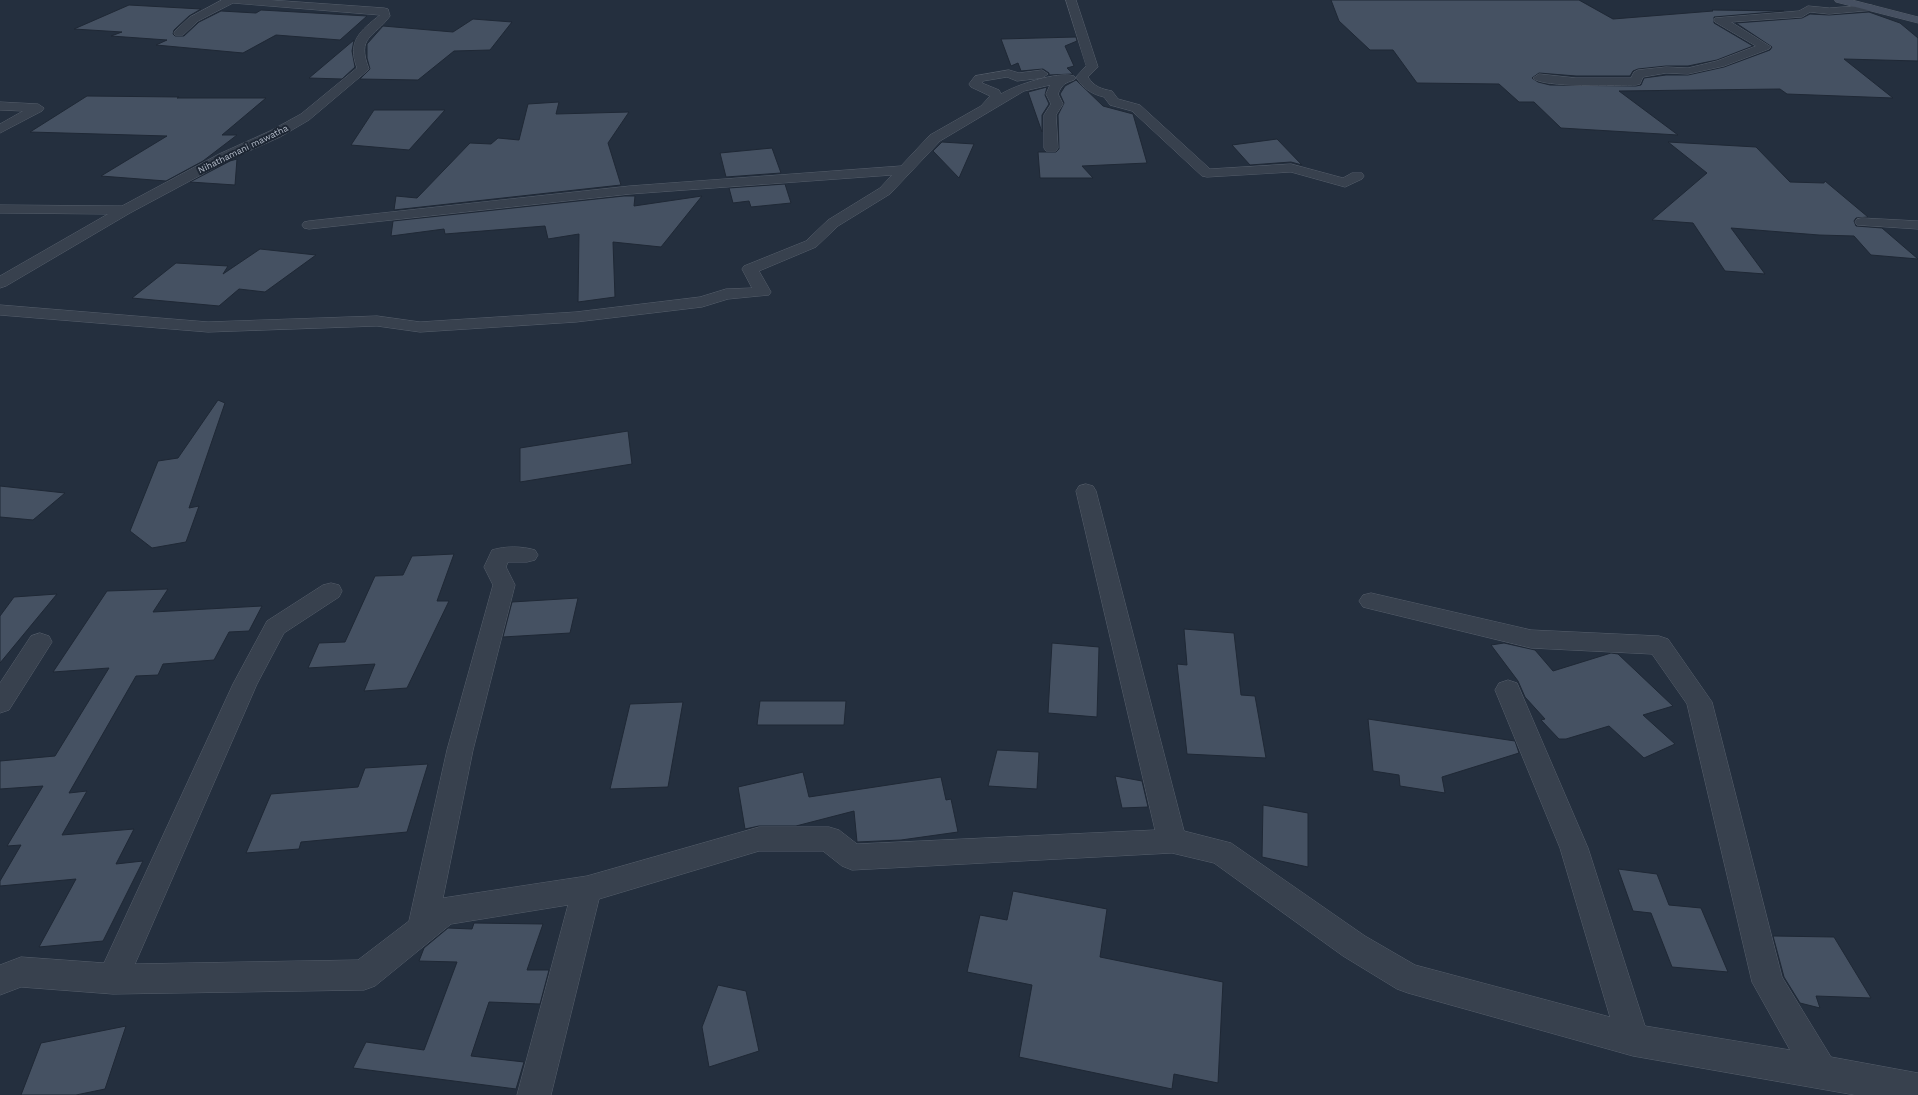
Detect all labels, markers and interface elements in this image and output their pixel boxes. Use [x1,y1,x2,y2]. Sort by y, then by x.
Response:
street label: Nihathamani mawatha [196,123,290,175]

